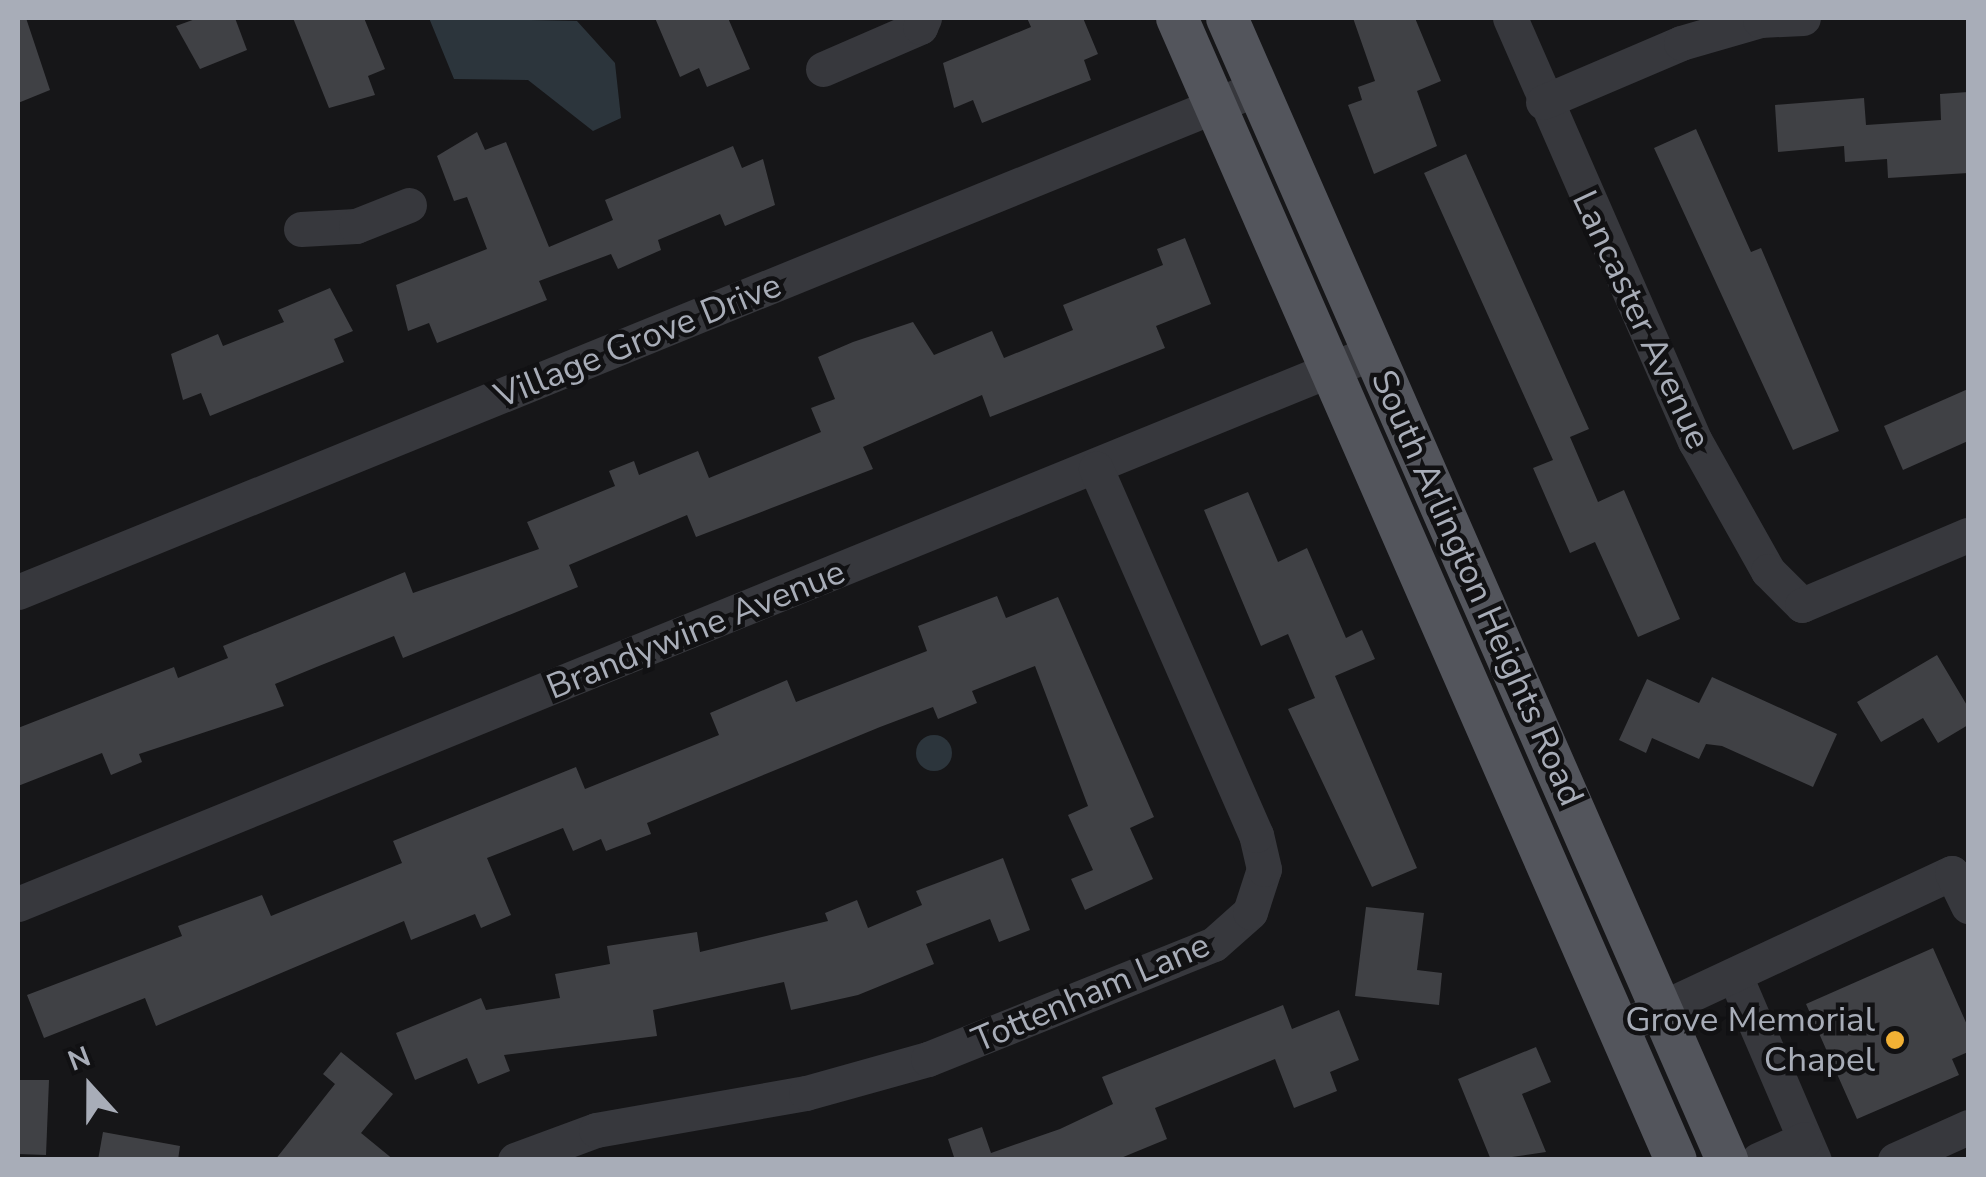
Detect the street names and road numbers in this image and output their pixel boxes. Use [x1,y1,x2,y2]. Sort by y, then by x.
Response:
street label: Lancaster Avenue [1563,184,1719,456]
street label: Village Grove Drive [489,264,787,418]
street label: South Arlington Heights Road [1362,364,1592,812]
street label: Brandywine Avenue [541,551,851,709]
street label: Tottenham Lane [966,924,1216,1062]

